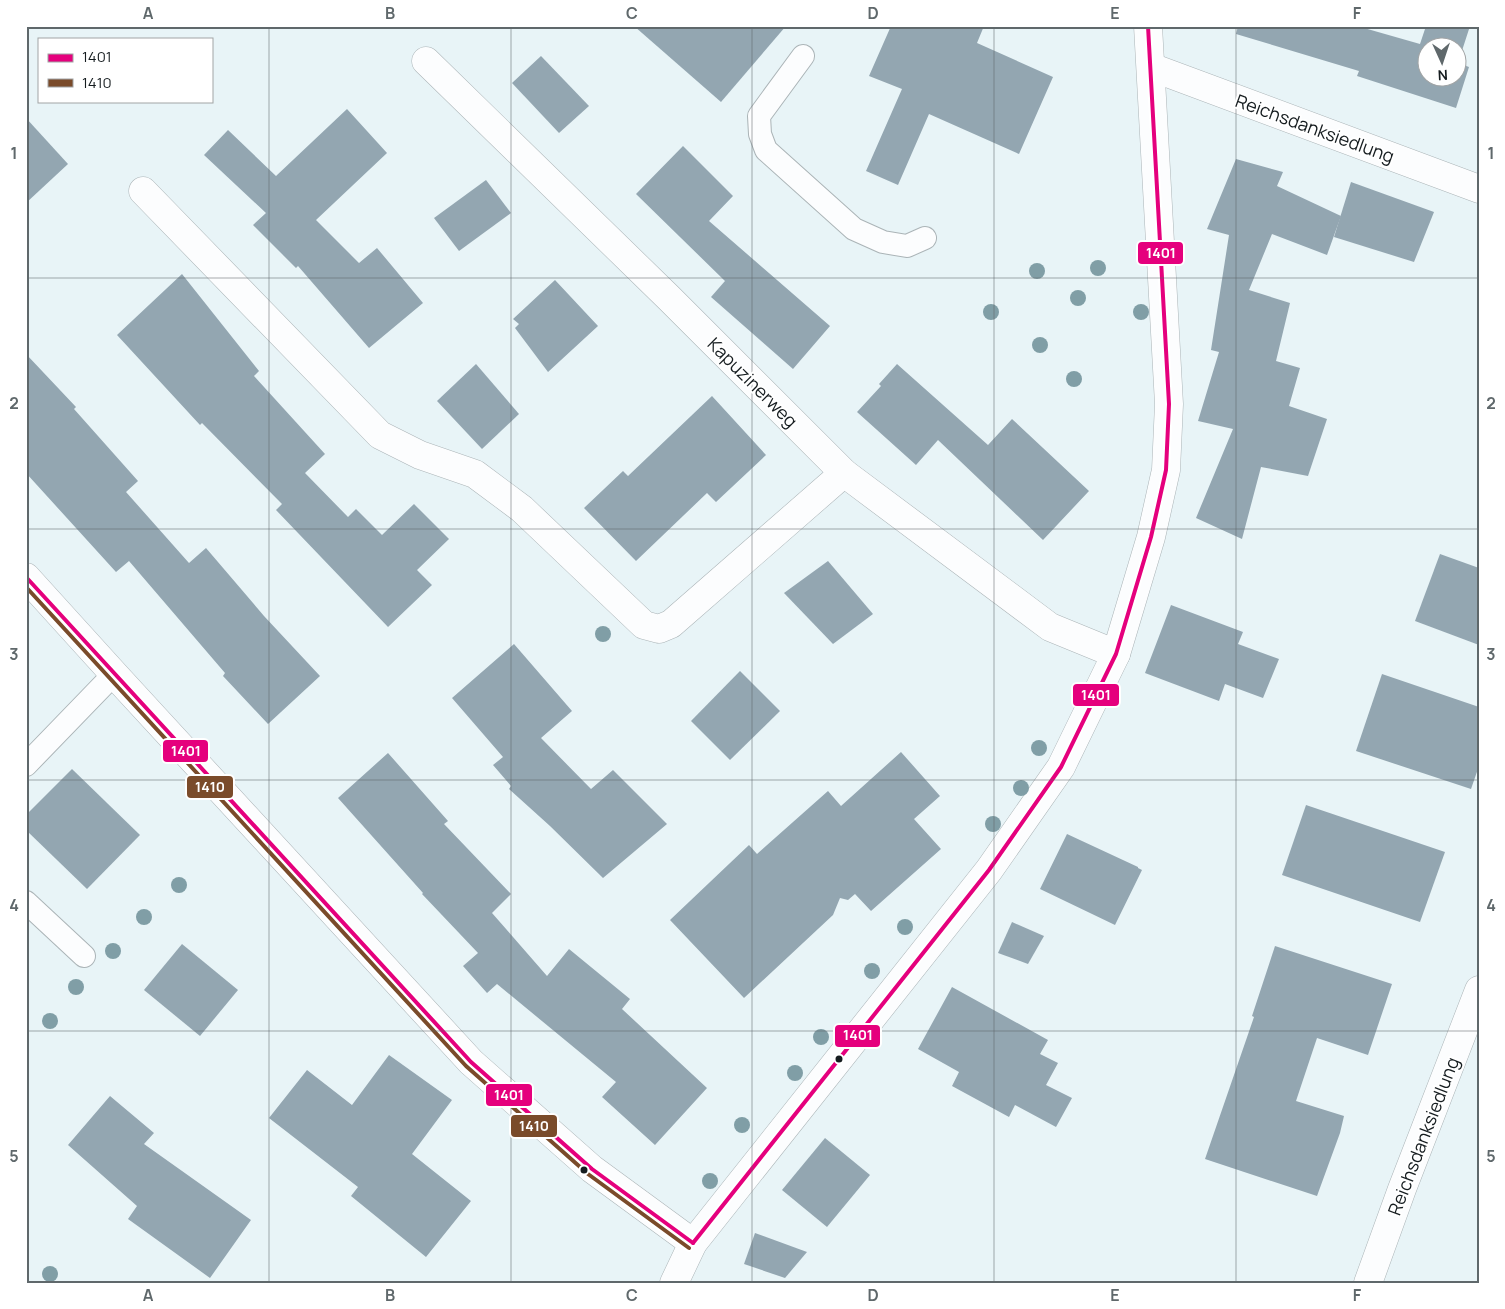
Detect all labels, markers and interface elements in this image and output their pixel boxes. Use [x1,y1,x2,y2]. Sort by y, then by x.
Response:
text: A [143,2,154,24]
text: B [385,2,395,24]
text: C [626,2,638,24]
text: D [867,2,879,24]
text: E [1110,2,1120,24]
text: F [1353,2,1362,24]
legend [38,38,212,102]
north arrow [1418,38,1468,88]
text: 1401 [82,46,112,67]
text: N [1437,66,1448,85]
text: 1410 [82,72,112,93]
street label: Reichsdanksiedlung [1232,88,1398,168]
text: 1 [10,142,18,164]
text: 1 [1487,142,1495,164]
line badge: 1401 [1137,241,1184,265]
text: 1401 [1146,243,1176,262]
street label: Kapuzinerweg [703,332,803,432]
text: 2 [9,392,19,414]
text: 2 [1486,392,1496,414]
text: 3 [9,643,19,665]
text: 3 [1486,643,1496,665]
line badge: 1401 [1072,683,1120,707]
text: 1401 [1081,685,1111,704]
line badge: 1401 [162,739,209,763]
text: 1401 [171,741,201,760]
line badge: 1410 [186,775,234,799]
text: 1410 [195,777,225,796]
text: 4 [9,894,19,916]
text: 4 [1486,894,1496,916]
line badge: 1401 [834,1024,881,1048]
text: 1401 [843,1025,873,1044]
unlabelled marker [834,1054,844,1064]
street label: Reichsdanksiedlung [1382,1054,1464,1218]
line badge: 1401 [485,1083,533,1107]
text: 1401 [494,1085,524,1104]
line badge: 1410 [510,1114,558,1138]
text: 1410 [519,1116,549,1135]
text: 5 [9,1145,19,1167]
text: 5 [1486,1145,1496,1167]
unlabelled marker [579,1165,589,1175]
text: A [143,1284,154,1306]
text: B [385,1284,395,1306]
text: C [626,1284,638,1306]
text: D [867,1284,879,1306]
text: E [1110,1284,1120,1306]
text: F [1353,1284,1362,1306]

